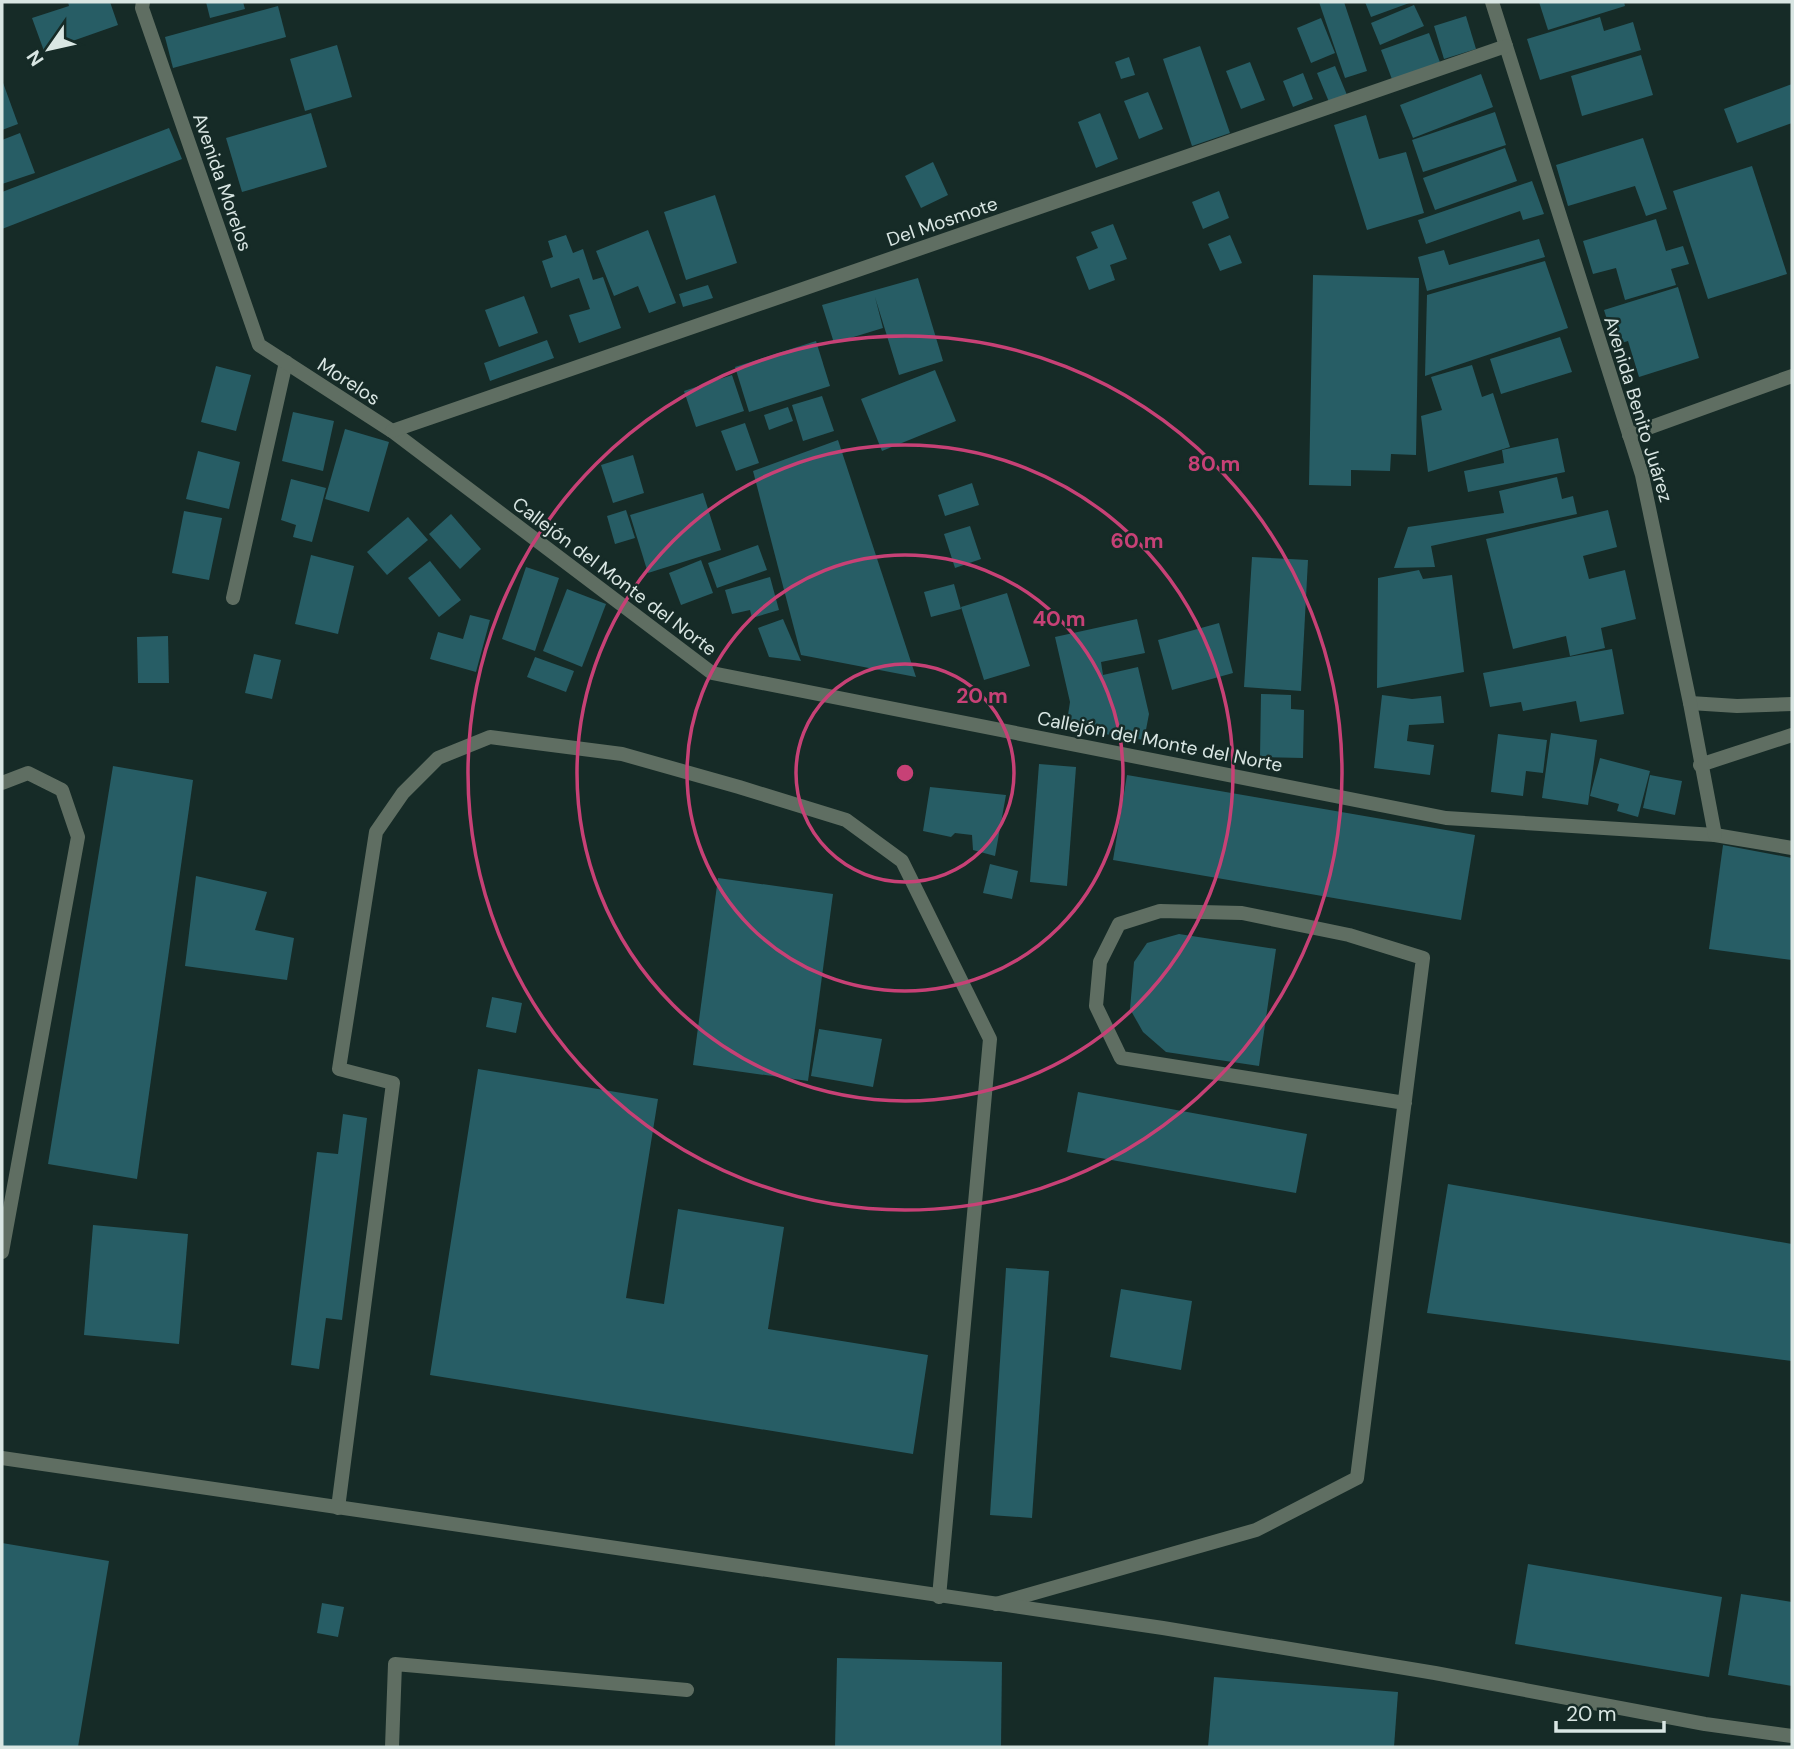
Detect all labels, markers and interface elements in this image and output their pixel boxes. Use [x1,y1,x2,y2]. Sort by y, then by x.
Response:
north arrow [14,14,84,84]
text: N [21,45,50,71]
street label: Avenida Morelos [187,110,258,255]
street label: Del Mosmote [883,191,1001,252]
street label: Avenida Benito Juárez [1598,313,1679,505]
street label: Morelos [313,352,385,411]
text: 80 m [1188,450,1240,478]
street label: Callejón del Monte del Norte [507,491,722,662]
text: 60 m [1111,527,1163,555]
text: 40 m [1032,605,1086,633]
text: 20 m [956,682,1008,710]
street label: Callejón del Monte del Norte [1035,705,1285,778]
centre of rings [893,761,917,785]
scale bar [1556,1690,1664,1734]
text: 20 m [1566,1700,1617,1728]

